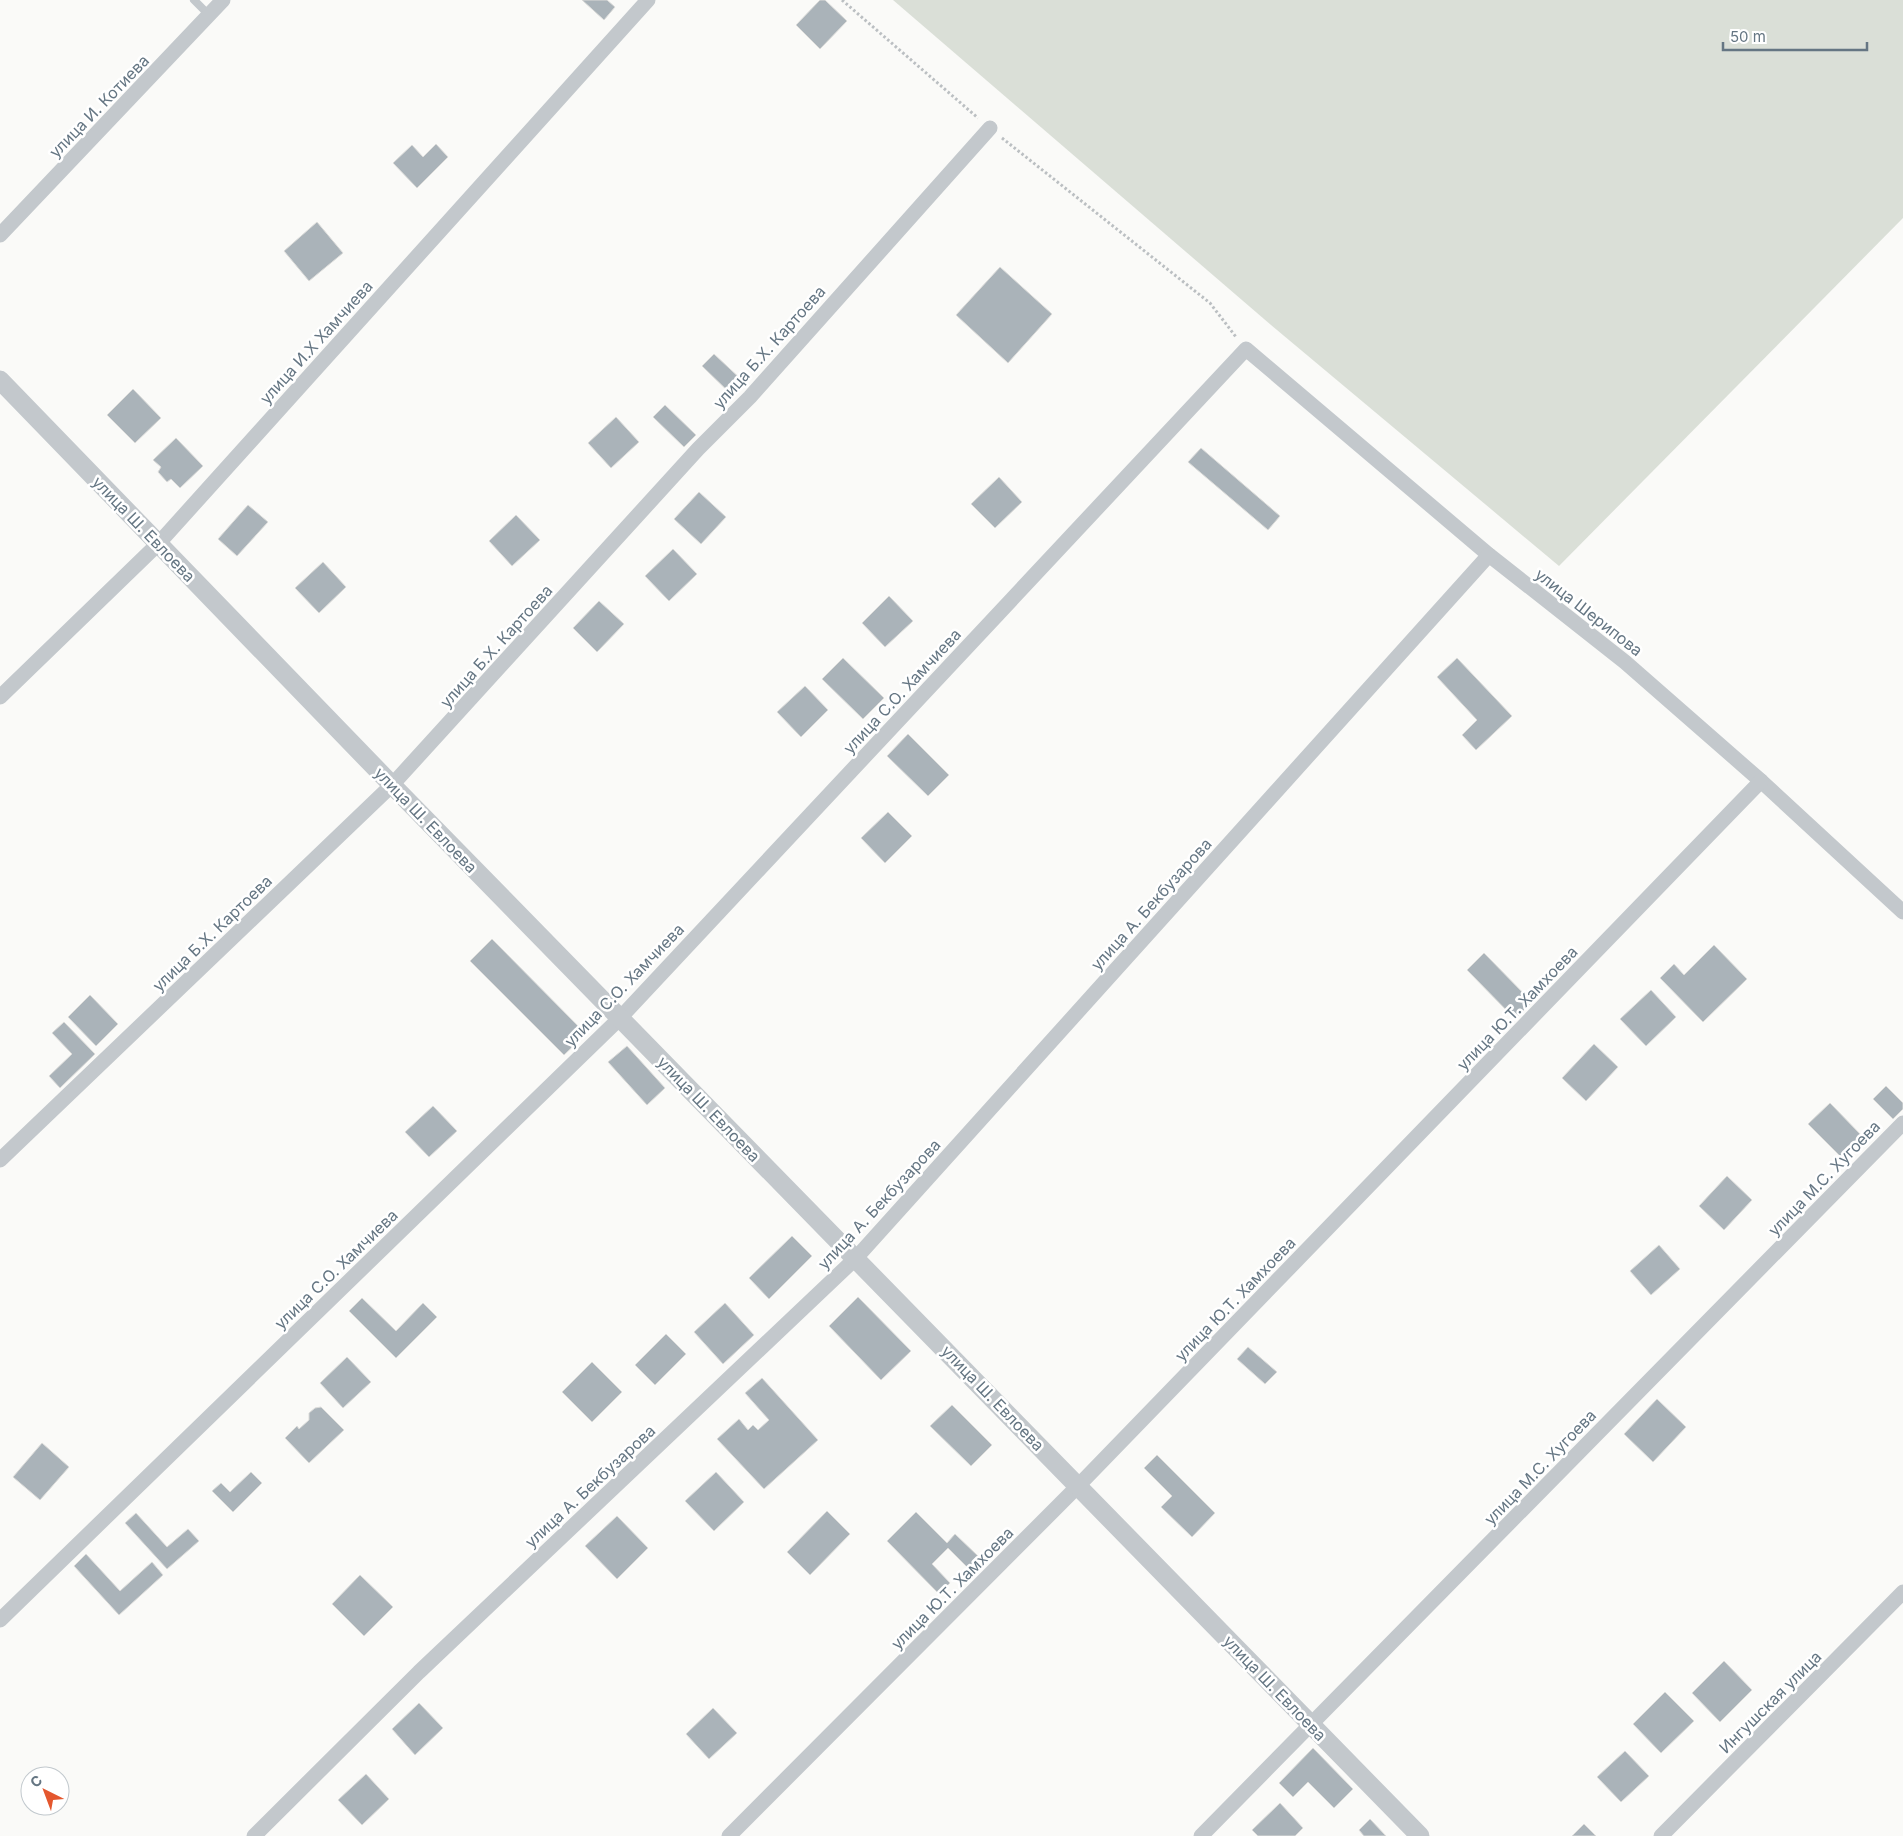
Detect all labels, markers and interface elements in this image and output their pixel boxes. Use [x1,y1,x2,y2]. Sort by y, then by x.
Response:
scale bar [1723,20,1867,52]
text: 50 m [1730,27,1766,46]
street label: улица И. Котиева [45,50,153,162]
street label: улица И.Х Хамчиева [255,276,377,408]
street label: улица Б.Х. Картоева [709,281,829,413]
street label: улица Ш. Евлоева [88,472,200,586]
street label: улица Шерипова [1531,564,1647,660]
street label: улица Б.Х. Картоева [436,580,556,712]
street label: улица С.О. Хамчиева [839,624,965,758]
street label: улица Ш. Евлоева [370,763,482,877]
street label: улица А. Бекбузарова [1086,834,1216,974]
street label: улица Б.Х. Картоева [148,871,276,995]
street label: улица С.О. Хамчиева [560,919,688,1051]
street label: улица Ю.Т. Хамхоева [1452,942,1582,1074]
street label: улица Ш. Евлоева [653,1052,765,1166]
street label: улица М.С. Хугоева [1764,1116,1884,1240]
street label: улица А. Бекбузарова [813,1135,945,1273]
street label: улица С.О. Хамчиева [270,1205,402,1333]
street label: улица Ю.Т. Хамхоева [1170,1233,1300,1365]
street label: улица Ш. Евлоева [937,1341,1049,1455]
street label: улица М.С. Хугоева [1480,1405,1600,1529]
street label: улица А. Бекбузарова [521,1420,659,1552]
street label: улица Ю.Т. Хамхоева [887,1523,1017,1653]
street label: улица Ш. Евлоева [1219,1631,1331,1745]
street label: Ингушская улица [1715,1647,1825,1757]
north arrow [20,1766,70,1816]
text: С [26,1771,46,1791]

